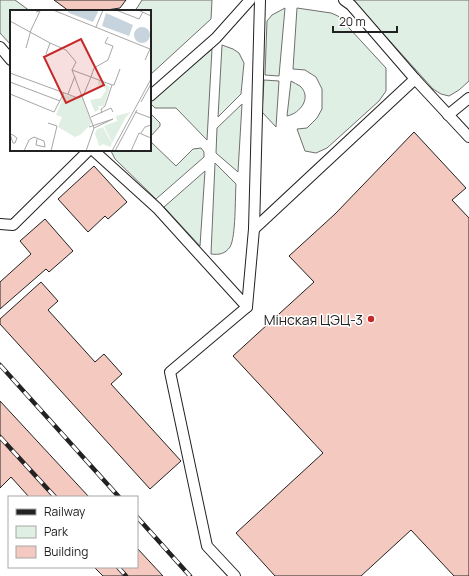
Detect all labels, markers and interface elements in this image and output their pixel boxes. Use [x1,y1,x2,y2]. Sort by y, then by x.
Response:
scale bar [333,8,397,34]
inset map [10,10,151,151]
text: 20 m [339,13,366,30]
place label: Мінская ЦЭЦ-3 [264,310,363,329]
marker: Мінская ЦЭЦ-3 [366,314,376,324]
legend [8,496,138,568]
text: Railway [44,503,86,520]
text: Park [44,523,69,540]
text: Building [44,543,88,560]

